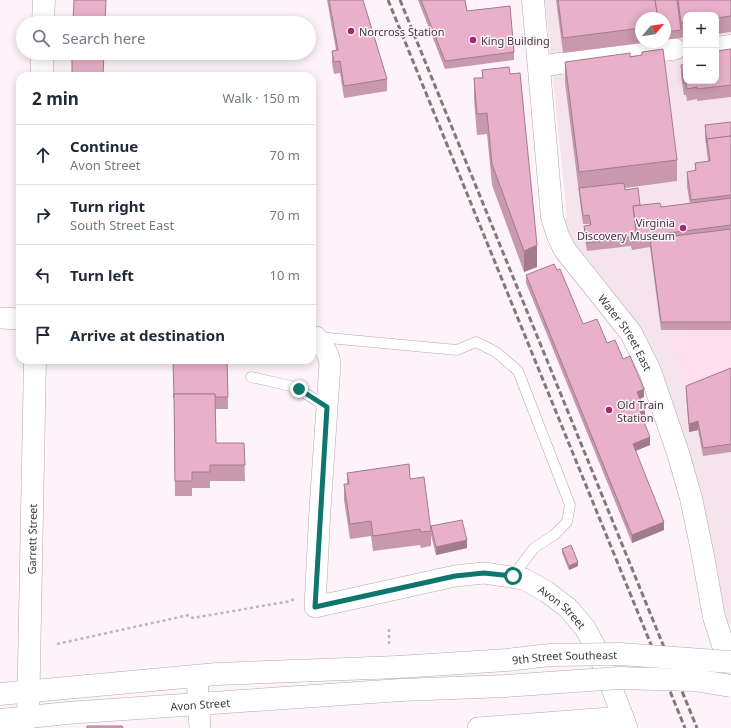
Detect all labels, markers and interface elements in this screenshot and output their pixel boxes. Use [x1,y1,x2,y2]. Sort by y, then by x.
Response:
north arrow [635,12,671,48]
map controls [683,12,719,84]
button: + [683,12,719,48]
search box [16,16,316,60]
place label: Norcross Station [359,24,444,39]
marker: Norcross Station [346,26,356,36]
icon: search [30,27,52,49]
text: Search here [62,28,145,48]
place label: King Building [481,33,550,48]
marker: King Building [468,35,478,45]
button: − [683,48,719,84]
text: 2 min [32,87,79,110]
text: Walk · 150 m [222,89,300,107]
text: Continue [70,136,138,156]
icon: ahead [32,144,54,166]
text: 70 m [270,146,300,164]
text: Avon Street [70,156,141,174]
text: Turn right [70,196,145,216]
icon: right [32,204,54,226]
text: 70 m [270,206,300,224]
place label: Virginia Discovery Museum [577,215,675,243]
text: South Street East [70,216,174,234]
marker: Virginia Discovery Museum [678,223,688,233]
icon: left [32,264,54,286]
text: Turn left [70,265,134,285]
text: 10 m [270,266,300,284]
street label: Water Street East [595,291,656,373]
icon: arrive [32,324,54,346]
text: Arrive at destination [70,325,225,345]
route end [290,380,308,398]
place label: Old Train Station [617,397,664,425]
marker: Old Train Station [604,405,614,415]
street label: Garrett Street [23,503,40,575]
route start [504,567,522,585]
street label: Avon Street [536,581,590,632]
street label: 9th Street Southeast [511,647,617,667]
street label: Avon Street [170,694,231,713]

